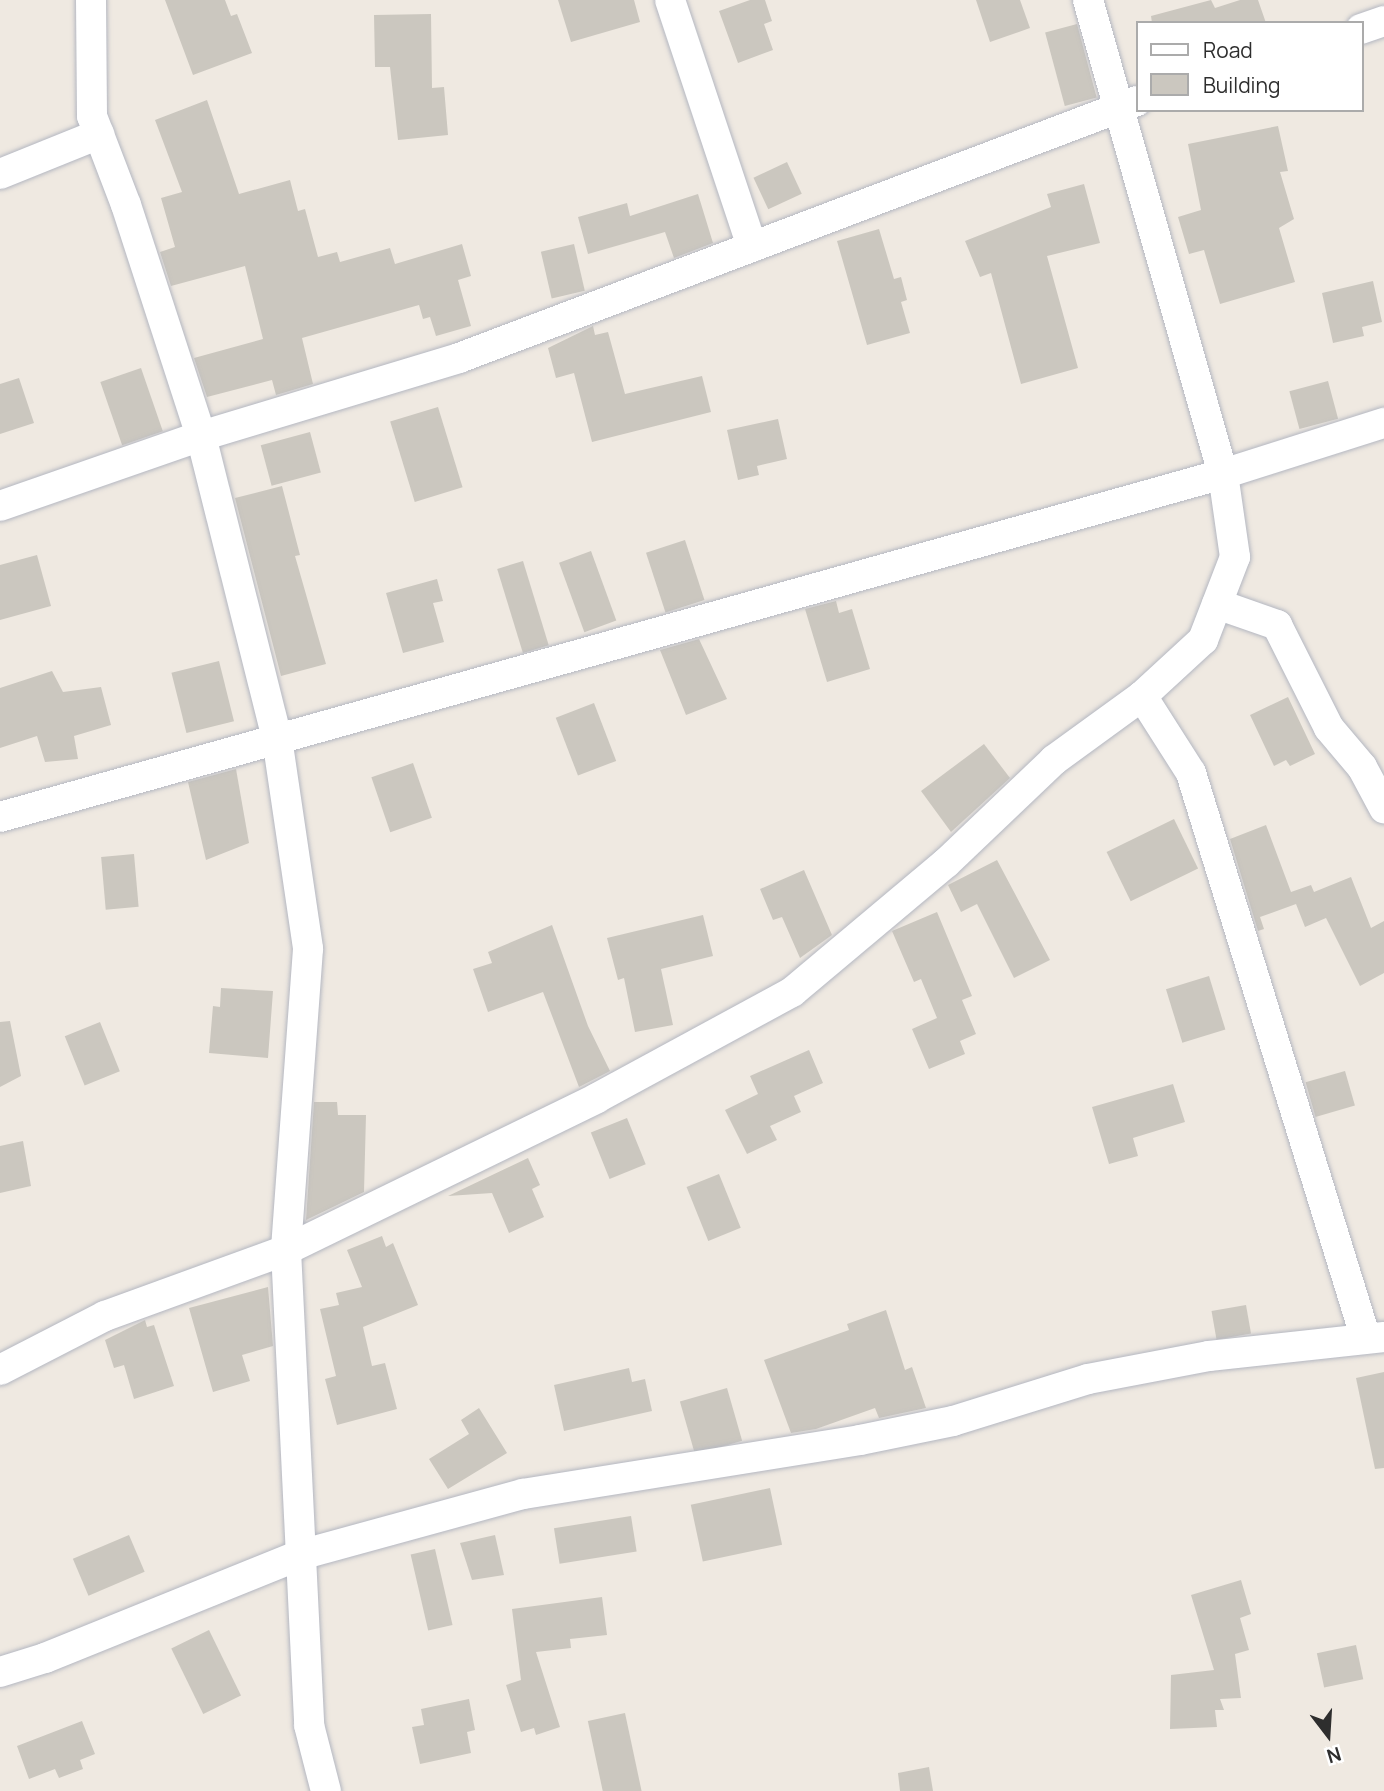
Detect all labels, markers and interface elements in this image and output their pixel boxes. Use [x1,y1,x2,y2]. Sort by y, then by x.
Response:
legend [1136,21,1363,112]
text: Road [1203,36,1253,64]
text: Building [1203,71,1280,99]
north arrow [1293,1700,1363,1770]
text: N [1324,1741,1344,1770]

